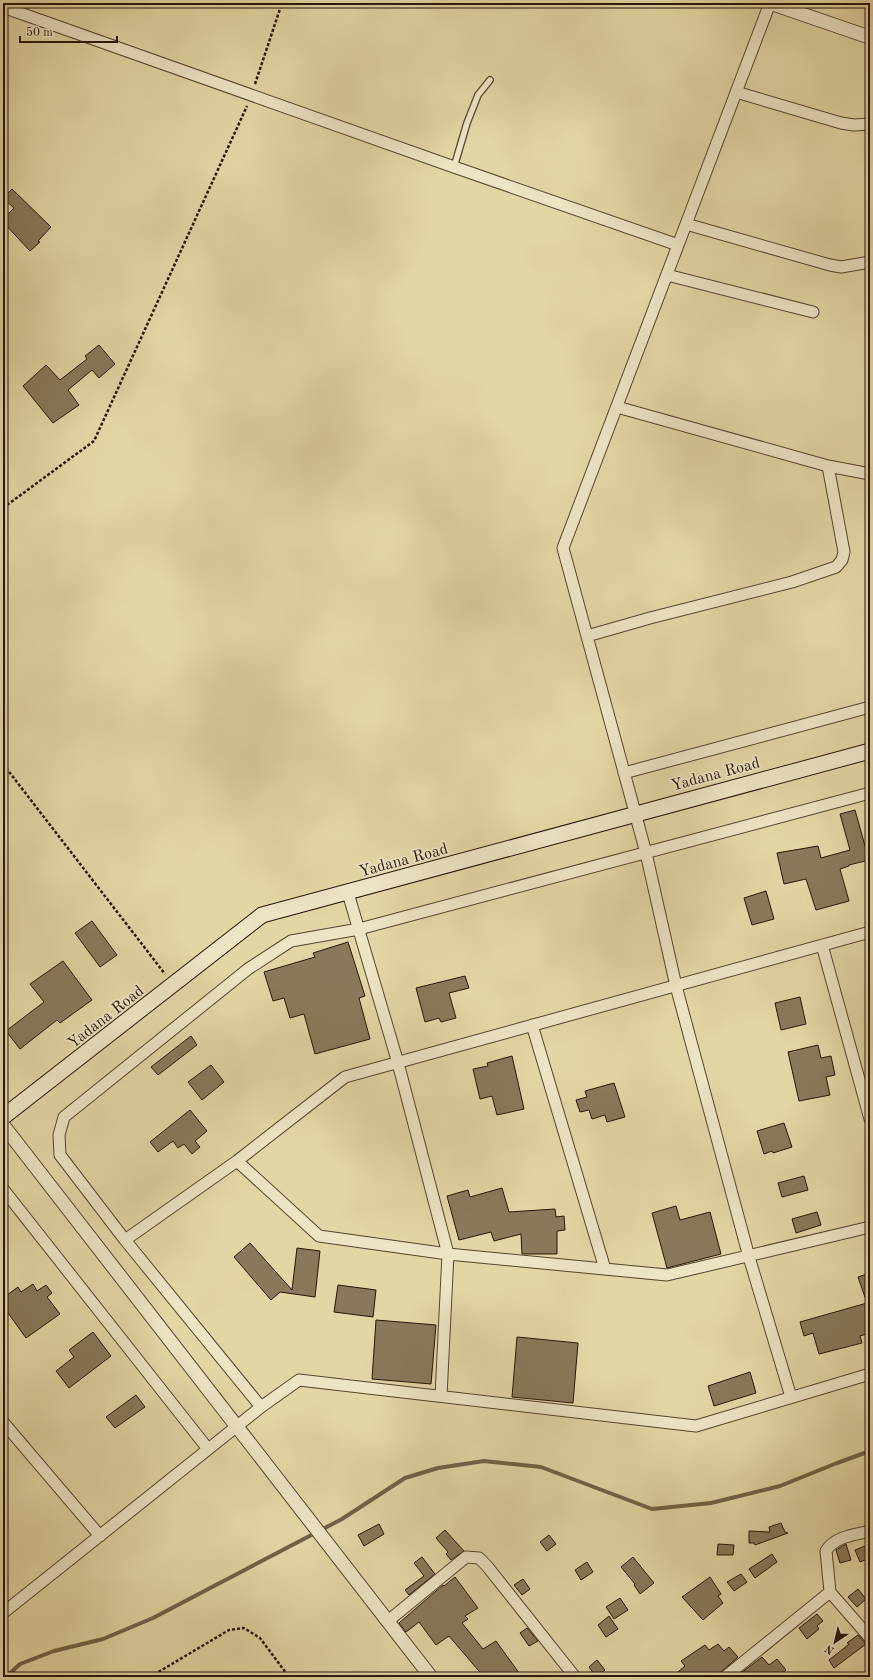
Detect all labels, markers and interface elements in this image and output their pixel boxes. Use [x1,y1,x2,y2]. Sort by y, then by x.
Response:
scale bar [20,18,117,44]
text: 50 m [26,26,53,39]
street label: Yadana Road [669,755,762,794]
street label: Yadana Road [357,841,450,880]
street label: Yadana Road [65,983,147,1052]
north arrow [815,1622,855,1662]
text: N [823,1642,837,1656]

